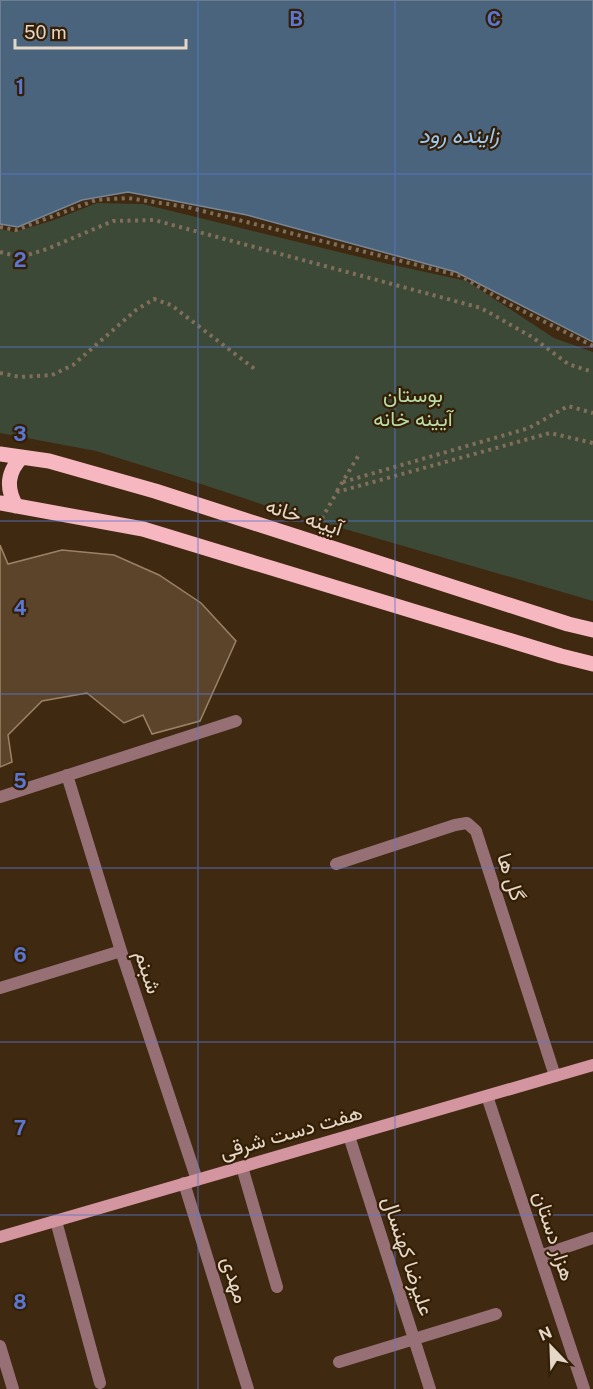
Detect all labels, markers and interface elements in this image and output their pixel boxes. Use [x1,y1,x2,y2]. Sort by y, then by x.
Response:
text: B [289,7,303,31]
text: C [487,7,501,31]
scale bar [15,12,186,50]
text: 50 m [24,22,67,43]
text: 1 [16,75,24,99]
water label: زاینده رود [419,122,501,149]
text: 2 [14,248,26,272]
park label: بوستان آیینه خانه [373,382,455,431]
text: 3 [13,422,27,446]
street label: آیینه خانه [263,492,348,541]
text: 4 [13,596,27,620]
text: 5 [13,769,27,793]
street label: گل ها [492,850,531,904]
text: 6 [13,943,27,967]
street label: شبنم [128,947,167,997]
street label: هفت دست شرقی [217,1099,365,1165]
text: 7 [14,1116,26,1140]
street label: هزار دستان [527,1188,581,1284]
street label: علیرضا کهنسال [376,1193,440,1319]
street label: مهدی [216,1253,254,1307]
text: 8 [13,1290,27,1314]
north arrow [521,1317,581,1377]
text: N [536,1322,555,1345]

